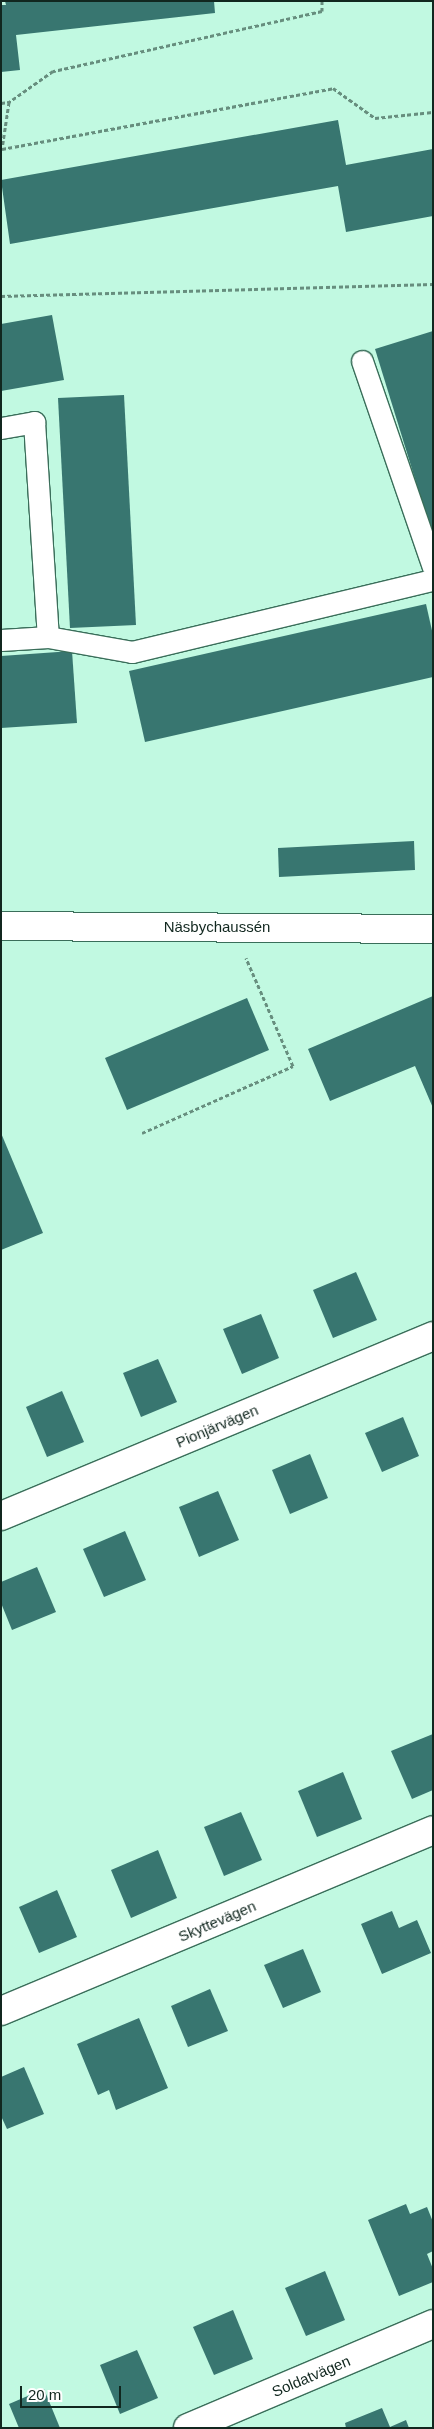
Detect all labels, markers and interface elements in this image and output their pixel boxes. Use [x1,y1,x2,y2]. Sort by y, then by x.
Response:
street label: Näsbychaussén [164,918,270,936]
street label: Pionjärvägen [173,1401,261,1451]
street label: Skyttevägen [175,1897,259,1945]
street label: Soldatvägen [269,2351,353,2401]
scale bar [22,2376,124,2408]
text: 20 m [28,2386,61,2403]

